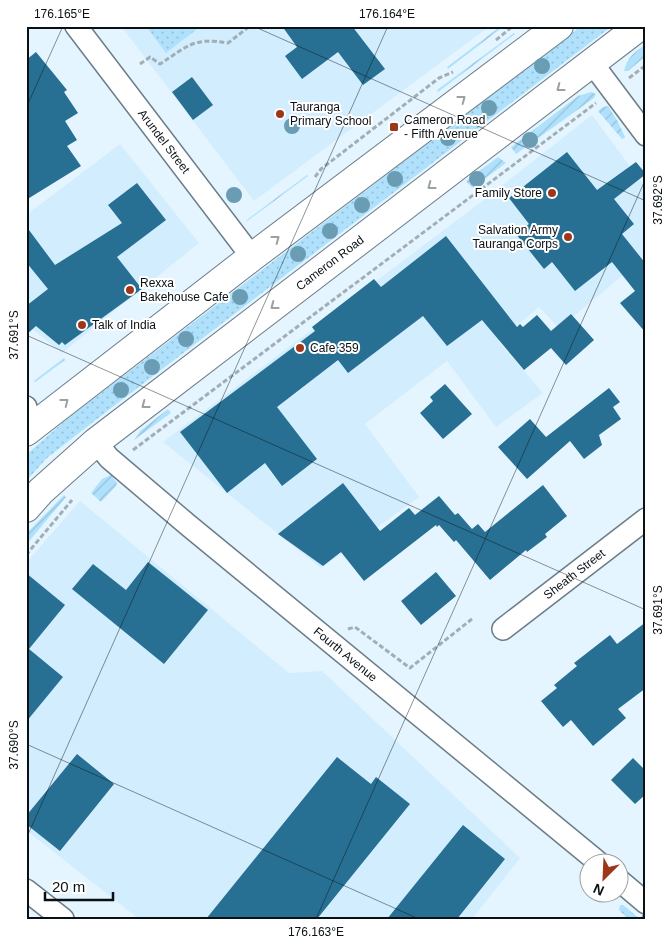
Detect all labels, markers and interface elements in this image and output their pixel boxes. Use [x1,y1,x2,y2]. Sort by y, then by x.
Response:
text: 176.165°E [34,7,90,21]
text: 176.164°E [359,7,415,21]
one-way arrow [557,82,566,90]
one-way arrow [456,97,465,105]
place label: Tauranga Primary School [290,100,371,128]
street label: Arundel Street [135,107,193,177]
marker: Tauranga Primary School [274,108,286,120]
place label: Cameron Road - Fifth Avenue [404,113,485,141]
marker: Cameron Road - Fifth Avenue [388,121,400,133]
text: 37.692°S [651,175,665,225]
one-way arrow [428,181,437,189]
place label: Family Store [475,186,542,200]
marker: Family Store [546,187,558,199]
place label: Salvation Army Tauranga Corps [473,223,558,251]
marker: Salvation Army Tauranga Corps [562,231,574,243]
street label: Cameron Road [293,233,367,293]
one-way arrow [270,236,280,245]
place label: Rexxa Bakehouse Cafe [140,276,229,304]
marker: Rexxa Bakehouse Cafe [124,284,136,296]
one-way arrow [270,300,280,309]
text: 37.691°S [7,310,21,360]
place label: Talk of India [92,318,156,332]
marker: Talk of India [76,319,88,331]
place label: Cafe 359 [310,341,359,355]
marker: Cafe 359 [294,342,306,354]
one-way arrow [59,399,68,408]
one-way arrow [141,399,151,408]
street label: Sheath Street [541,546,608,602]
text: 37.691°S [651,585,665,635]
street label: Fourth Avenue [311,624,380,685]
text: 37.690°S [7,720,21,770]
north arrow [580,852,630,902]
scale bar [45,870,112,902]
text: 20 m [52,878,85,895]
text: N [591,881,607,899]
text: 176.163°E [288,925,344,939]

